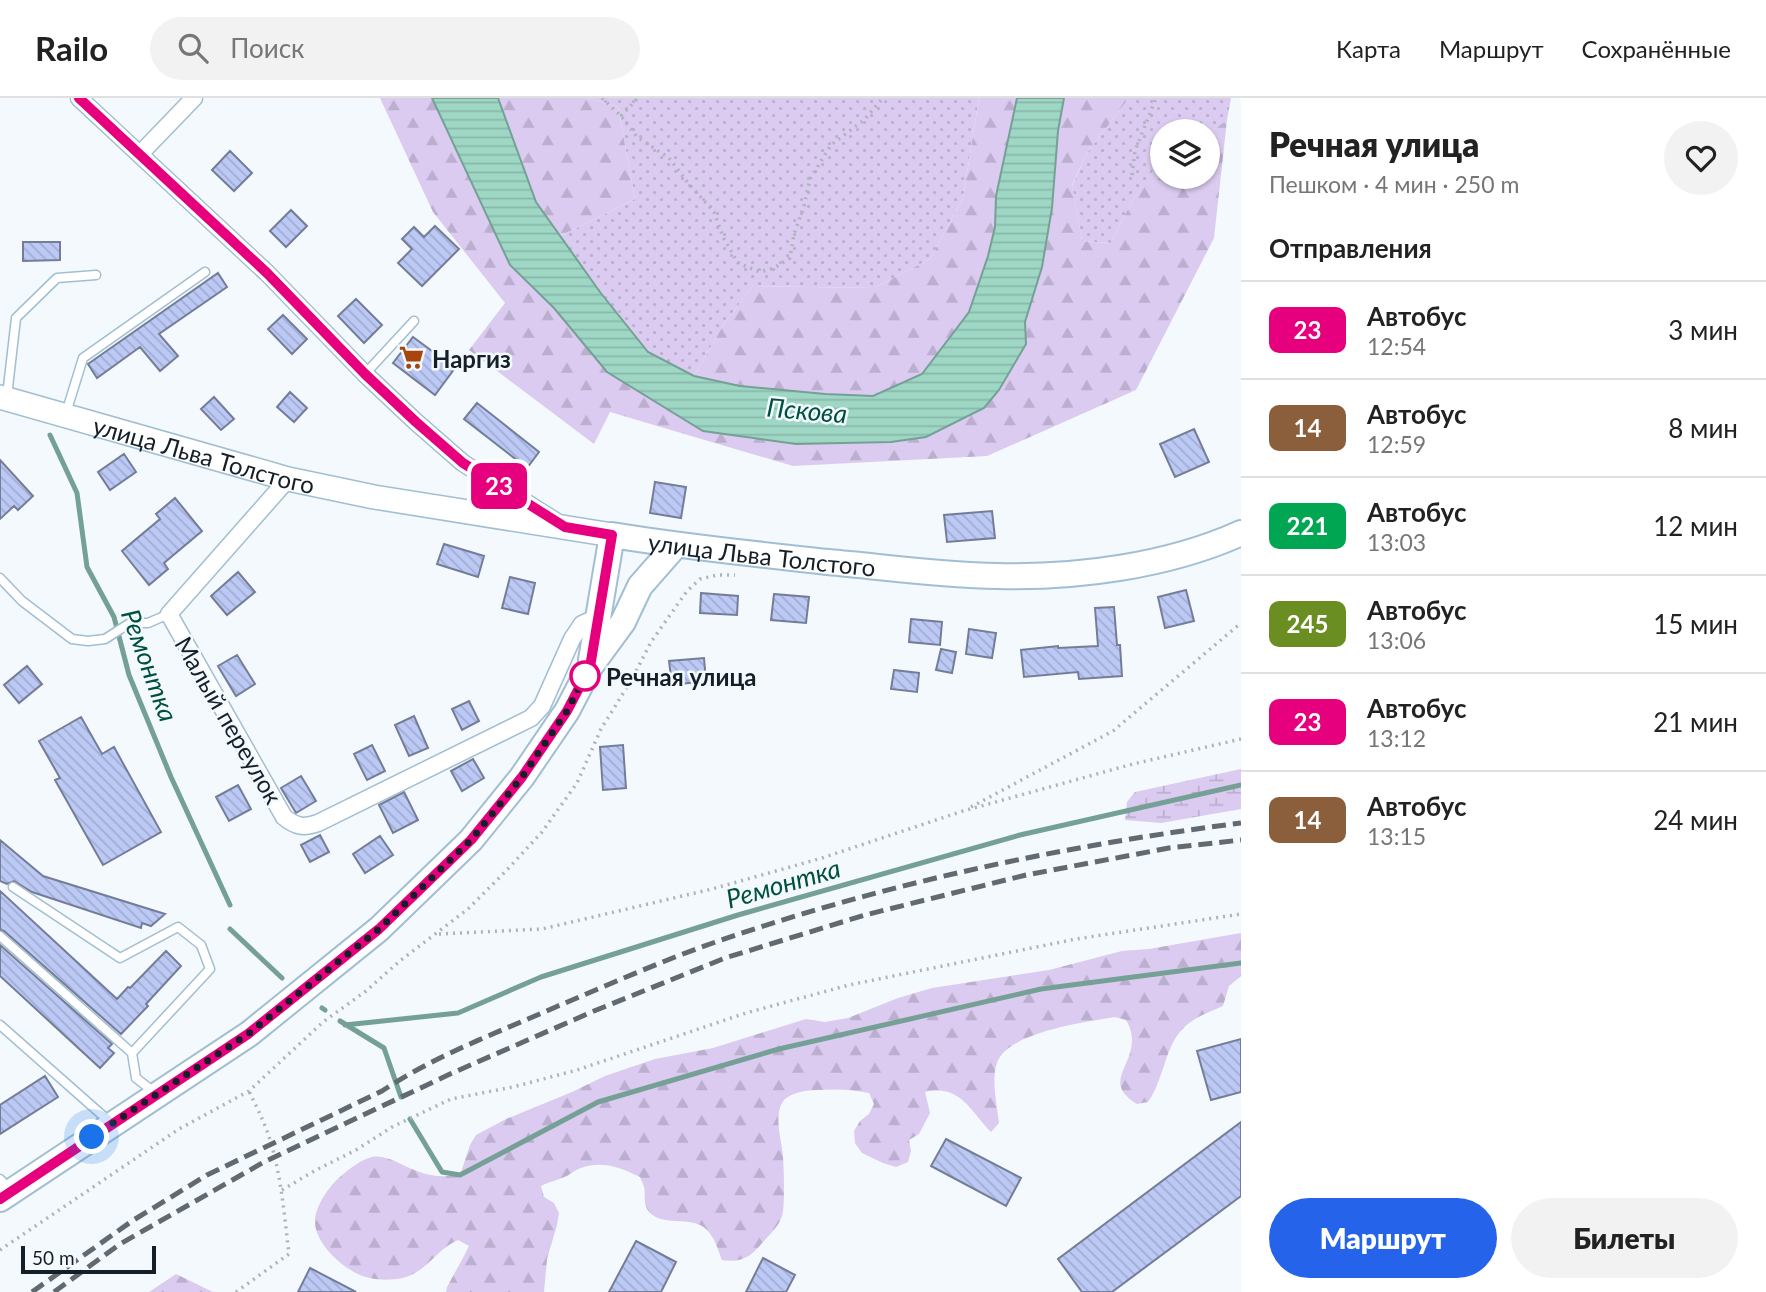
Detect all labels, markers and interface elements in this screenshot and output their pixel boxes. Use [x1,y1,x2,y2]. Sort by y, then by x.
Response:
search box [150,17,640,80]
text: Railo [35,28,108,68]
icon: search [174,29,212,67]
text: Поиск [230,32,305,64]
text: Карта [1336,34,1401,63]
text: Маршрут [1439,34,1544,63]
text: Сохранённые [1582,34,1731,63]
map controls [1150,119,1220,189]
button: layers [1150,119,1220,189]
button: heart [1664,121,1738,195]
text: Речная улица [1269,124,1479,164]
text: Пешком · 4 мин · 250 m [1269,170,1519,198]
text: Отправления [1269,232,1432,264]
text: Автобус [1367,300,1466,332]
text: 3 мин [1668,314,1738,346]
text: 23 [1294,315,1321,344]
text: 12:54 [1367,332,1426,360]
supermarket icon: Наргиз [398,344,426,372]
place label: Наргиз [432,344,511,373]
water label: Пскова [766,391,848,429]
text: Автобус [1367,398,1466,430]
street label: улица Льва Толстого [90,410,317,499]
text: 8 мин [1668,412,1738,444]
text: 14 [1294,413,1321,442]
text: 12:59 [1367,430,1426,458]
line badge: 23 [468,463,530,509]
text: 23 [485,471,513,500]
text: Автобус [1367,496,1466,528]
text: 12 мин [1653,510,1738,542]
text: 221 [1287,511,1328,540]
street label: улица Льва Толстого [646,526,877,581]
text: 13:03 [1367,528,1426,556]
text: Автобус [1367,594,1466,626]
water label: Ремонтка [115,604,185,726]
text: 15 мин [1653,608,1738,640]
text: 245 [1287,609,1328,638]
text: 13:06 [1367,626,1426,654]
street label: Малый переулок [169,631,289,809]
marker: Речная улица [570,661,600,691]
place label: Речная улица [606,662,756,691]
text: Автобус [1367,692,1466,724]
text: 21 мин [1653,706,1738,738]
text: 23 [1294,707,1321,736]
text: 13:12 [1367,724,1426,752]
text: Автобус [1367,790,1466,822]
text: 24 мин [1653,804,1738,836]
text: 14 [1294,805,1321,834]
text: 13:15 [1367,822,1426,850]
water label: Ремонтка [722,851,844,915]
your location [74,1119,109,1154]
button: Маршрут [1269,1198,1497,1278]
button: Билеты [1511,1198,1738,1278]
scale bar [21,1243,156,1275]
text: 50 m [32,1246,75,1269]

